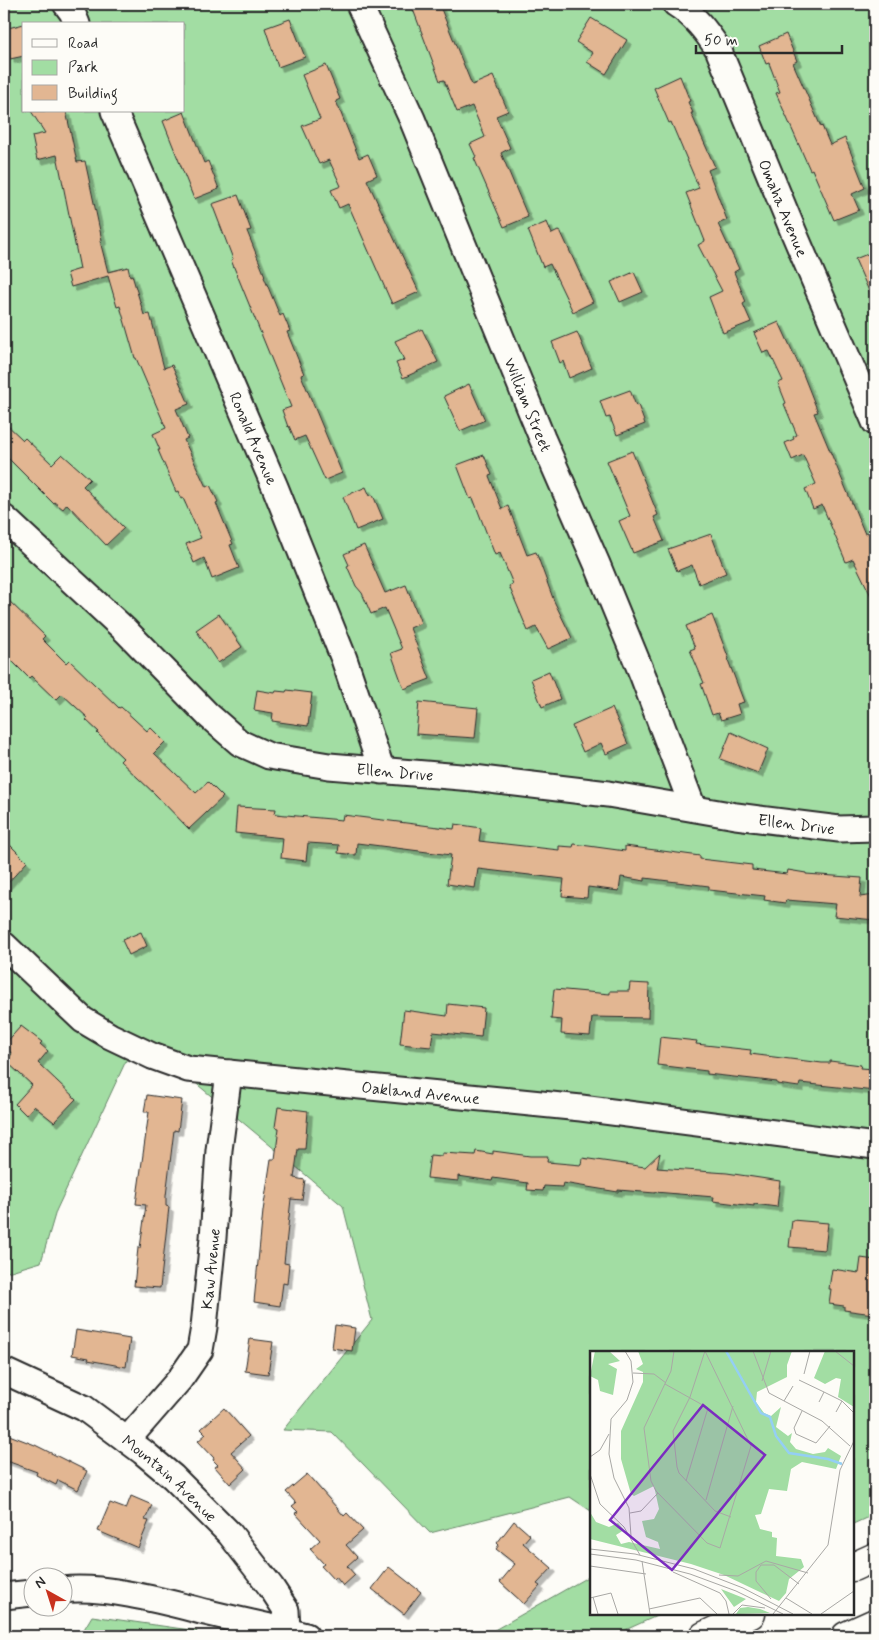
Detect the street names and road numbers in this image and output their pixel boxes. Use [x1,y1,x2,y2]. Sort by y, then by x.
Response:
street label: Omaha Avenue [753,157,812,261]
street label: William Street [498,355,556,455]
street label: Ronald Avenue [224,389,282,489]
street label: Ellen Drive [356,759,434,787]
street label: Ellen Drive [757,810,836,840]
street label: Oakland Avenue [360,1077,481,1110]
street label: Kaw Avenue [197,1228,226,1310]
street label: Mountain Avenue [117,1431,221,1527]

